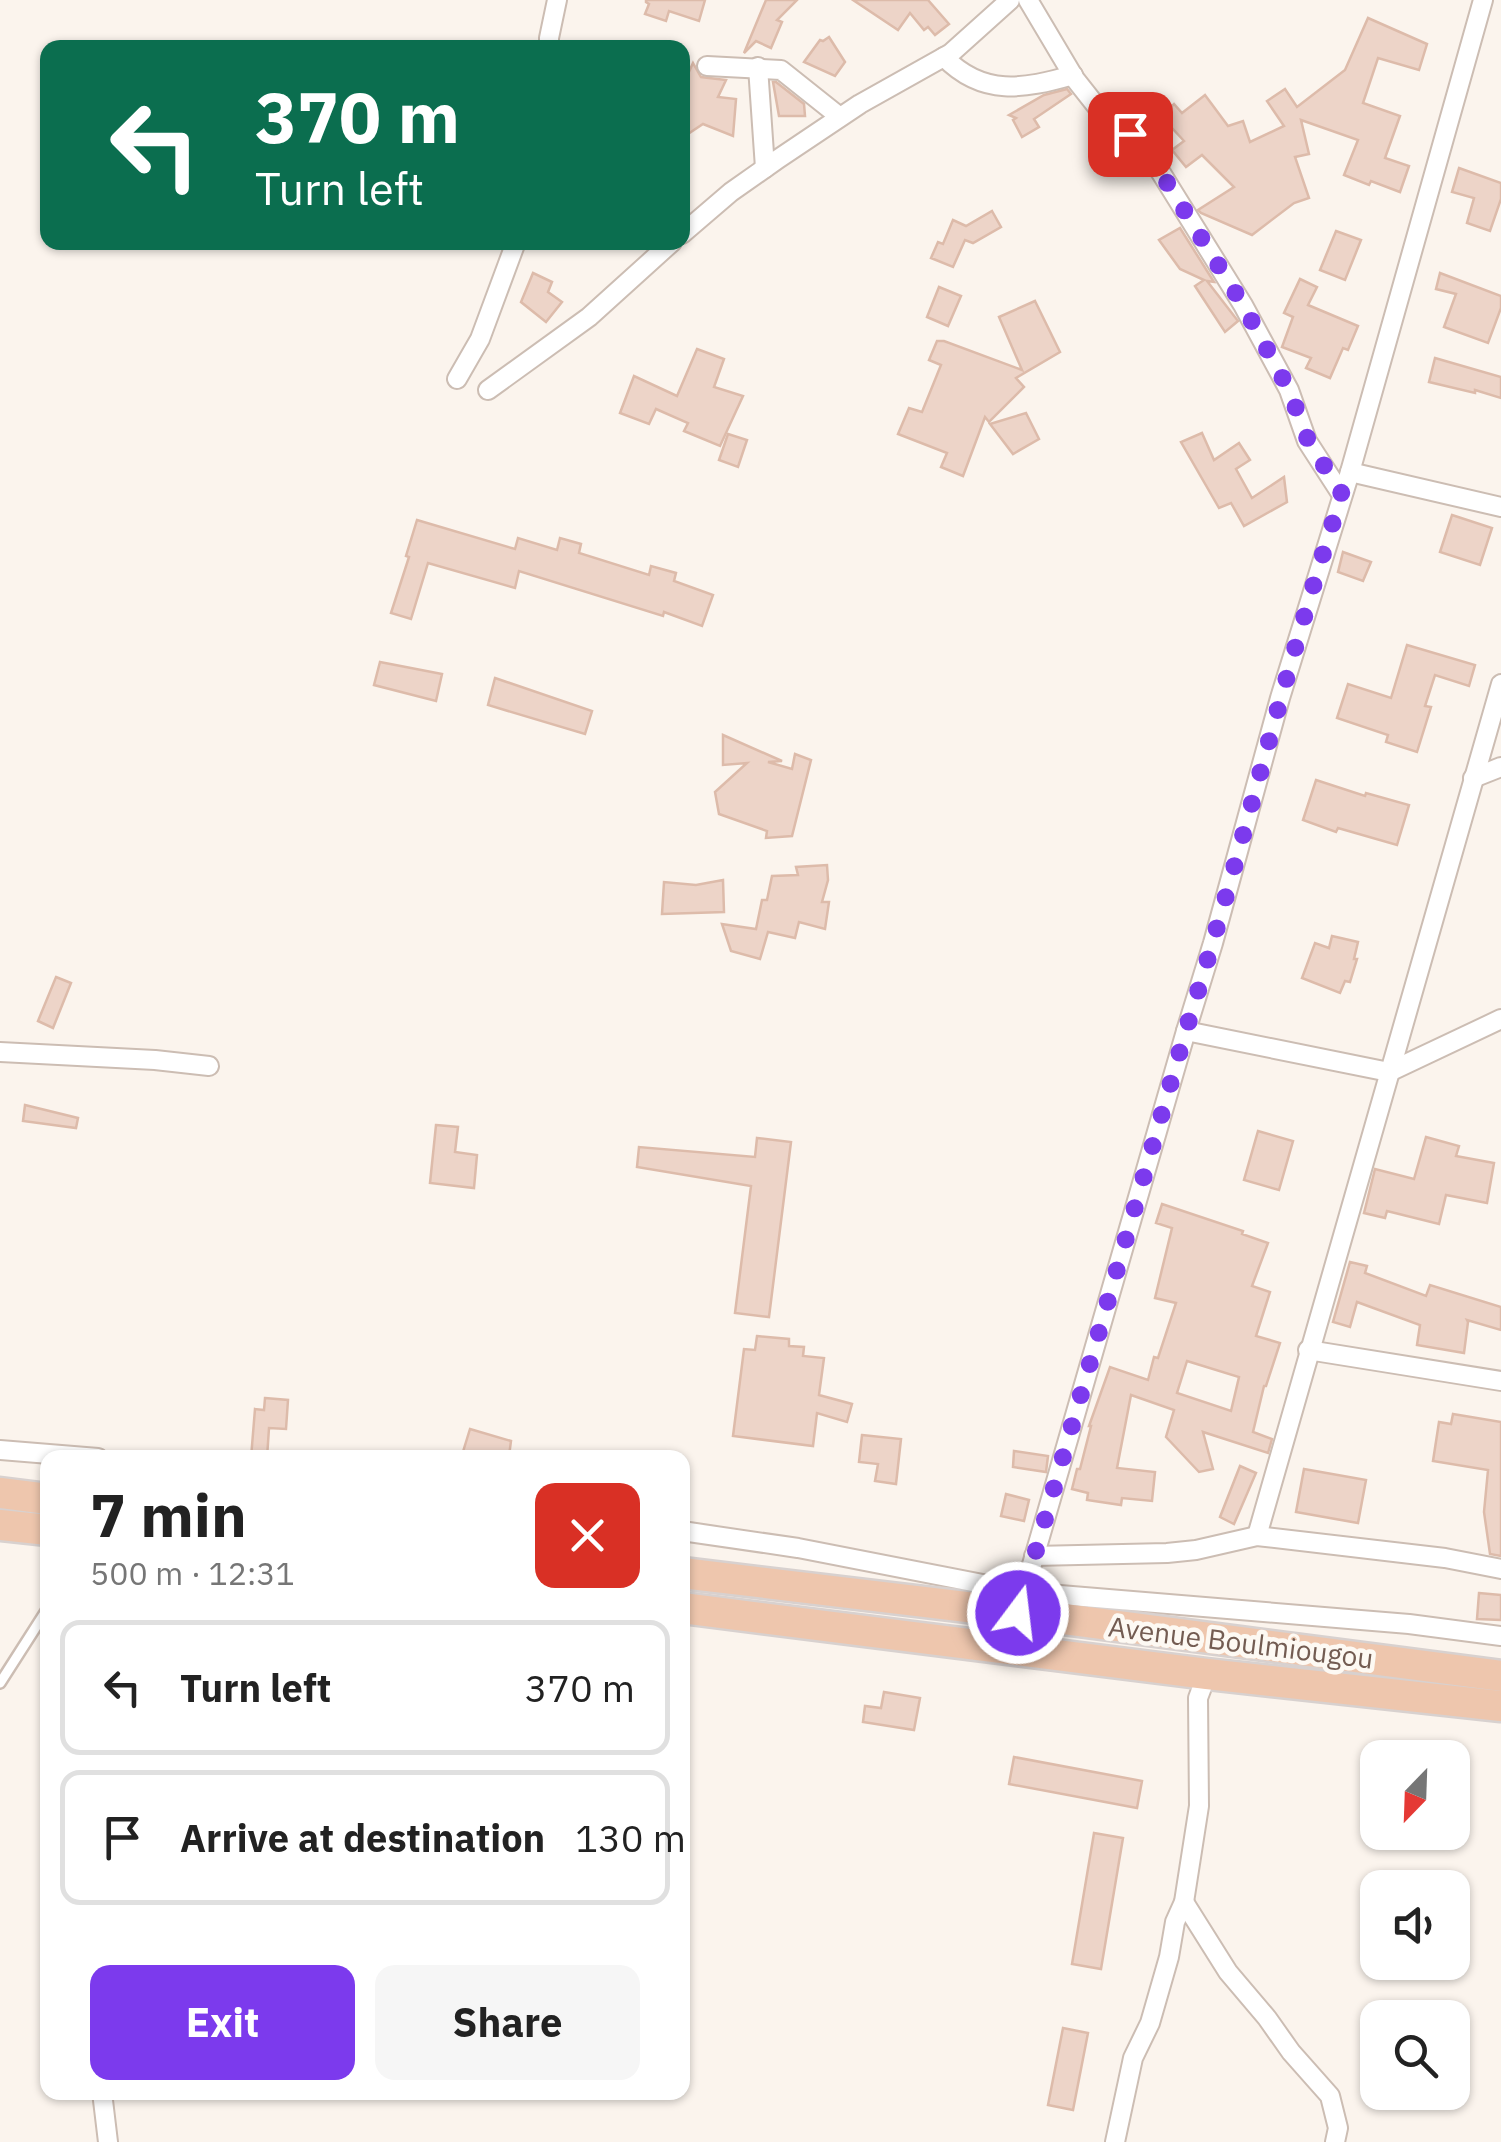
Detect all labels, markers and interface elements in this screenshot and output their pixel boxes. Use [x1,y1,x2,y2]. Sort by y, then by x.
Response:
text: 370 m [255,71,460,162]
icon: left [90,80,220,210]
pin [1088,92,1173,177]
icon: arrive [1103,107,1158,162]
text: Turn left [255,159,424,217]
text: 7 min [90,1475,247,1554]
button: close [535,1483,640,1588]
text: 500 m · 12:31 [90,1552,295,1594]
position arrow [966,1561,1070,1665]
street label: Avenue Boulmiougou [1106,1607,1376,1677]
icon: left [95,1660,150,1715]
text: Turn left [180,1663,331,1712]
text: 370 m [524,1663,635,1712]
north arrow [1360,1740,1470,1850]
map controls [1360,1740,1470,2110]
icon: arrive [95,1810,150,1865]
text: Arrive at destination [180,1813,545,1862]
text: 130 m [575,1813,686,1862]
button: sound [1360,1870,1470,1980]
button: Exit [90,1965,355,2080]
button: Share [375,1965,640,2080]
button: search [1360,2000,1470,2110]

